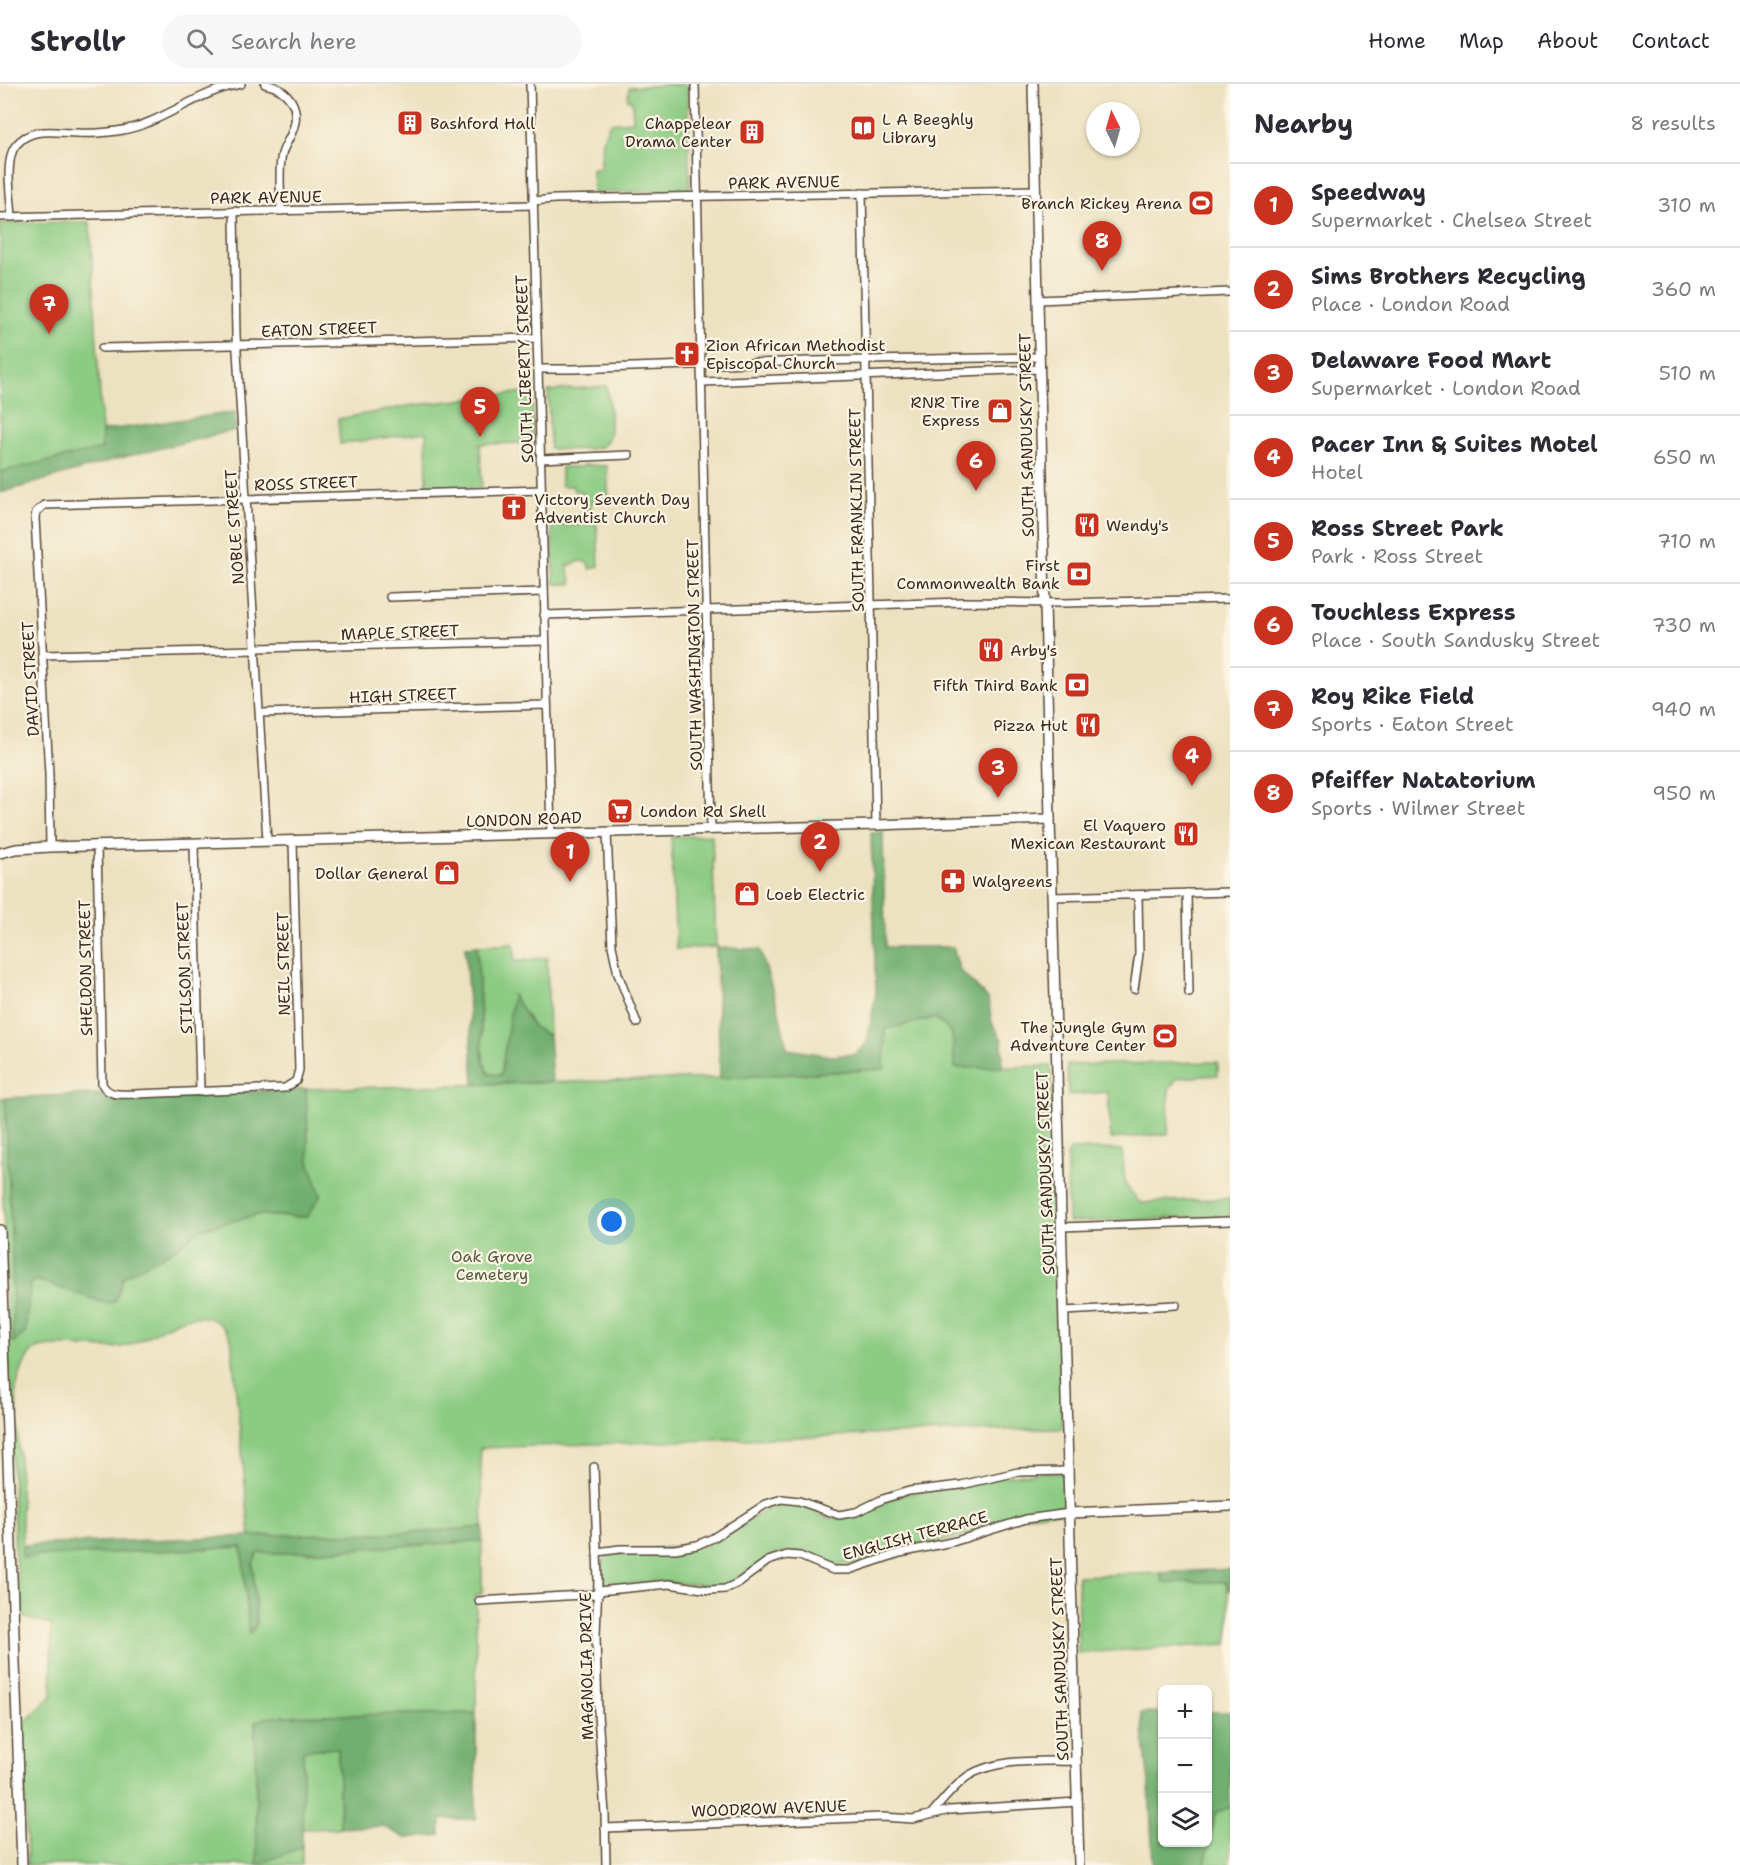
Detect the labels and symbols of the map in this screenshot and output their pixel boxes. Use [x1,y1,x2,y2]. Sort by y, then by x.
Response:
north arrow [1086,102,1140,156]
building icon: Bashford Hall [395,108,425,138]
place label: L A Beeghly Library [882,109,974,148]
place label: Bashford Hall [430,113,535,134]
place label: Chappelear Drama Center [625,113,732,152]
library icon: L A Beeghly Library [848,113,878,143]
building icon: Chappelear Drama Center [737,117,767,147]
street label: PARK AVENUE [728,171,840,194]
street label: PARK AVENUE [210,186,322,209]
sports icon: Branch Rickey Arena [1186,188,1216,218]
place label: Branch Rickey Arena [1021,193,1182,214]
pin: 8 [1082,222,1122,271]
street label: SOUTH LIBERTY STREET [511,274,538,463]
pin: 7 [29,284,68,334]
street label: EATON STREET [261,317,378,342]
street label: SOUTH SANDUSKY STREET [1014,333,1039,537]
place label: Zion African Methodist Episcopal Church [706,335,885,374]
church icon: Zion African Methodist Episcopal Church [672,339,702,369]
pin: 5 [460,388,500,437]
place label: RNR Tire Express [911,392,980,431]
shop icon: RNR Tire Express [985,396,1015,426]
street label: SOUTH FRANKLIN STREET [844,408,869,612]
pin: 6 [956,442,996,491]
street label: NOBLE STREET [220,469,249,585]
street label: ROSS STREET [254,471,358,496]
place label: Victory Seventh Day Adventist Church [534,489,690,528]
church icon: Victory Seventh Day Adventist Church [499,493,529,523]
restaurant icon: Wendy's [1072,510,1102,540]
place label: Wendy's [1106,515,1169,536]
street label: SOUTH WASHINGTON STREET [682,539,707,771]
place label: First Commonwealth Bank [897,555,1060,594]
bank icon: First Commonwealth Bank [1064,559,1094,589]
street label: MAPLE STREET [340,620,460,645]
street label: DAVID STREET [17,621,44,737]
restaurant icon: Arby's [976,635,1006,665]
place label: Arby's [1010,640,1058,661]
bank icon: Fifth Third Bank [1062,670,1092,700]
place label: Fifth Third Bank [933,675,1058,696]
street label: HIGH STREET [349,683,457,708]
restaurant icon: Pizza Hut [1073,710,1103,740]
place label: Pizza Hut [993,715,1068,736]
pin: 4 [1172,736,1212,786]
pin: 3 [978,748,1018,798]
supermarket icon: London Rd Shell [605,796,635,826]
place label: London Rd Shell [640,801,766,822]
street label: LONDON ROAD [466,807,582,832]
place label: El Vaquero Mexican Restaurant [1010,815,1166,854]
restaurant icon: El Vaquero Mexican Restaurant [1171,819,1201,849]
pin: 2 [800,822,840,872]
pin: 1 [550,832,590,882]
shop icon: Dollar General [432,858,462,888]
place label: Dollar General [315,863,428,884]
pharmacy icon: Walgreens [938,866,968,896]
place label: Walgreens [972,871,1053,892]
shop icon: Loeb Electric [732,879,762,909]
place label: Loeb Electric [766,884,865,905]
street label: SHELDON STREET [74,900,97,1036]
street label: STILSON STREET [172,901,197,1034]
street label: NEIL STREET [272,912,295,1016]
place label: The Jungle Gym Adventure Center [1010,1017,1146,1056]
sports icon: The Jungle Gym Adventure Center [1150,1021,1180,1051]
street label: SOUTH SANDUSKY STREET [1031,1071,1060,1275]
your location [597,1207,626,1236]
park label: Oak Grove Cemetery [451,1246,533,1285]
street label: ENGLISH TERRACE [840,1506,990,1565]
street label: SOUTH SANDUSKY STREET [1045,1557,1074,1761]
street label: MAGNOLIA DRIVE [575,1592,598,1740]
street label: WOODROW AVENUE [691,1795,847,1822]

